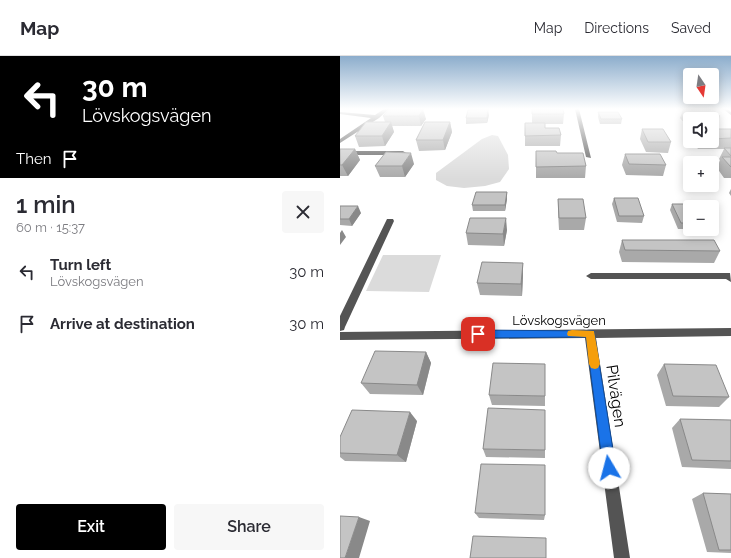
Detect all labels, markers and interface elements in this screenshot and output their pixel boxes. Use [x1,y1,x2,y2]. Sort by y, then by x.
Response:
text: Map [20,17,59,39]
text: Map [534,20,562,36]
text: Directions [584,20,649,36]
text: Saved [671,20,711,36]
north arrow [683,68,719,104]
map controls [683,68,719,236]
text: 30 m [82,71,148,104]
icon: left [16,72,68,124]
text: Lövskogsvägen [82,105,211,126]
button: sound [683,112,719,148]
icon: arrive [59,148,81,170]
text: Then [16,150,51,168]
button: + [683,156,719,192]
text: 1 min [16,190,76,219]
button: close [282,191,324,233]
button: − [683,200,719,236]
text: 60 m · 15:37 [16,220,85,235]
text: Turn left [50,256,111,274]
icon: left [16,261,38,283]
text: 30 m [289,263,324,281]
text: Lövskogsvägen [50,274,144,289]
icon: arrive [16,313,38,335]
street label: Lövskogsvägen [512,313,606,328]
text: Arrive at destination [50,315,195,333]
text: 30 m [289,315,324,333]
pin [461,317,495,351]
icon: arrive [467,323,489,345]
street label: Pilvägen [602,363,630,429]
position arrow [588,447,630,489]
button: Exit [16,504,166,550]
button: Share [174,504,324,550]

